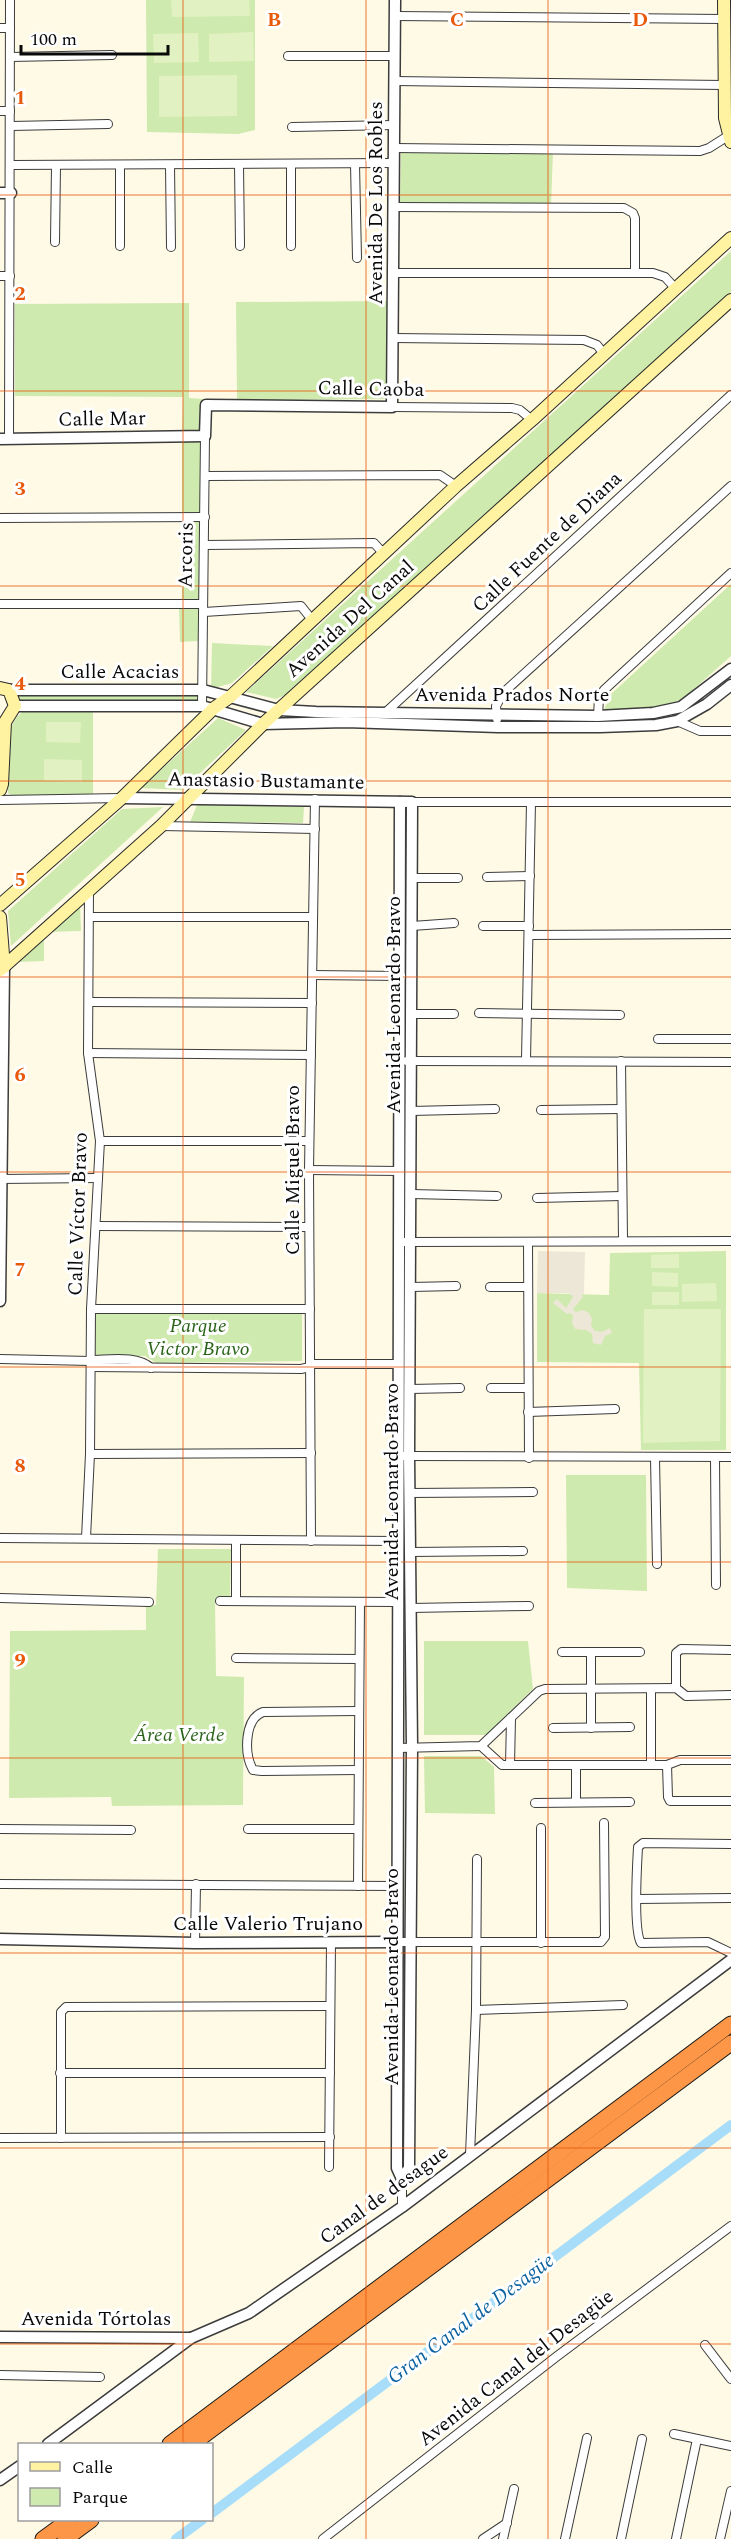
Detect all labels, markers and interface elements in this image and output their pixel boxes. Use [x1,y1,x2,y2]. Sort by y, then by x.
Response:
text: B [267,5,281,35]
text: C [450,5,464,35]
text: D [632,5,648,35]
scale bar [21,18,168,56]
text: 100 m [30,26,77,53]
text: 1 [14,83,26,113]
street label: Avenida De Los Robles [361,101,391,305]
text: 2 [14,279,26,309]
street label: Calle Caoba [317,373,425,405]
street label: Calle Mar [58,403,146,435]
street label: Calle Fuente de Diana [465,464,629,620]
text: 3 [14,474,26,504]
street label: Arcoris [170,522,202,588]
street label: Avenida Del Canal [279,553,421,685]
street label: Calle Acacias [61,657,179,687]
text: 4 [14,669,26,699]
street label: Avenida Prados Norte [415,680,609,710]
street label: Anastasio Bustamante [167,764,365,798]
text: 5 [14,865,26,895]
street label: Avenida Leonardo Bravo [379,896,409,1114]
text: 6 [14,1060,26,1090]
street label: Calle Miguel Bravo [278,1085,308,1255]
street label: Calle Víctor Bravo [60,1132,96,1296]
text: 7 [14,1255,26,1285]
park label: Parque Victor Bravo [146,1311,250,1364]
street label: Avenida Leonardo Bravo [377,1383,407,1601]
text: 8 [14,1451,26,1481]
text: 9 [14,1646,26,1676]
park label: Área Verde [132,1720,225,1750]
street label: Avenida Leonardo Bravo [377,1868,407,2086]
street label: Calle Valerio Trujano [173,1909,363,1939]
street label: Canal de desague [313,2138,455,2252]
water label: Gran Canal de Desagüe [380,2245,562,2393]
street label: Avenida Canal del Desagüe [412,2282,620,2454]
street label: Avenida Tórtolas [21,2304,171,2334]
legend [18,2443,213,2521]
text: Calle [72,2454,113,2481]
text: Parque [72,2484,128,2511]

